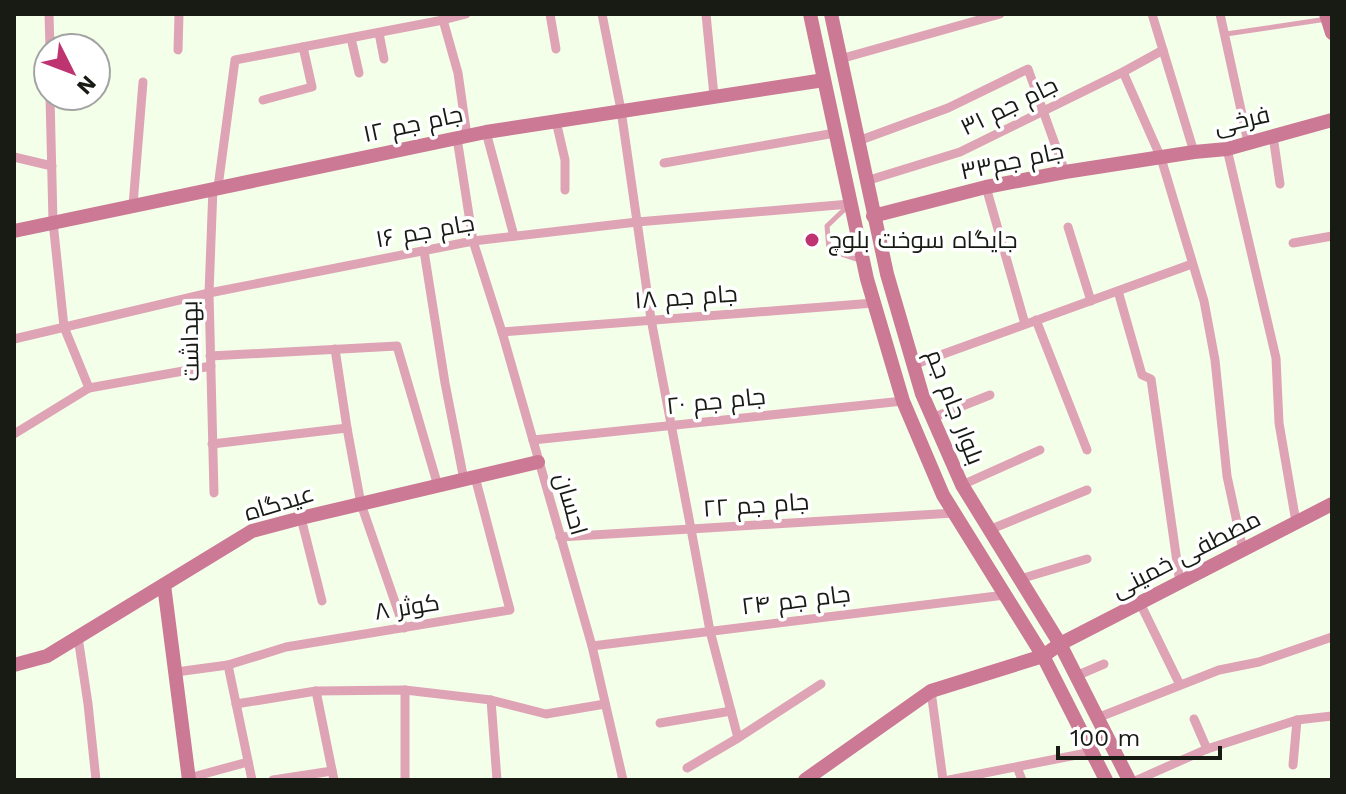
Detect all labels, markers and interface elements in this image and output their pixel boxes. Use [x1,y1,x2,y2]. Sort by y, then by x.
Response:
north arrow [32,32,112,112]
street label: جام جم ۳۱ [956,70,1063,143]
text: N [72,71,101,99]
street label: جام جم ۱۲ [361,100,466,150]
street label: فرخی [1211,100,1273,140]
street label: جام جم۳۳ [958,136,1067,188]
street label: جام جم ۱۶ [373,209,477,255]
place label: جایگاه سوخت بلوچ [828,226,1017,256]
marker: جایگاه سوخت بلوچ [803,231,821,249]
street label: جام جم ۱۸ [633,279,739,317]
street label: بهداشت [175,300,205,382]
street label: بلوار جام جم [918,345,990,469]
street label: جام جم ۲۰ [665,382,767,422]
street label: احسان [549,470,593,538]
street label: عیدگاه [241,479,317,527]
street label: جام جم ۲۲ [702,487,810,525]
street label: مصطفی خمینی [1107,504,1265,604]
street label: جام جم ۲۴ [740,579,852,623]
street label: کوثر ۸ [372,588,442,626]
scale bar [1058,710,1220,760]
text: 100 m [1070,724,1140,752]

